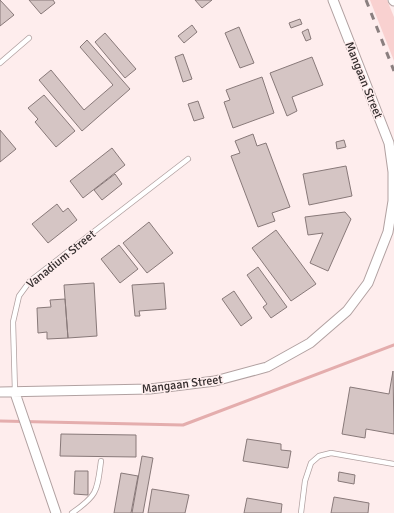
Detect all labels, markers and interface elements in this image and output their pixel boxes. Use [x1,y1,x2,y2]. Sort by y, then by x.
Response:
street label: Mangaan Street [341,40,386,121]
street label: Vanadium Street [24,227,99,292]
street label: Mangaan Street [141,372,223,397]

